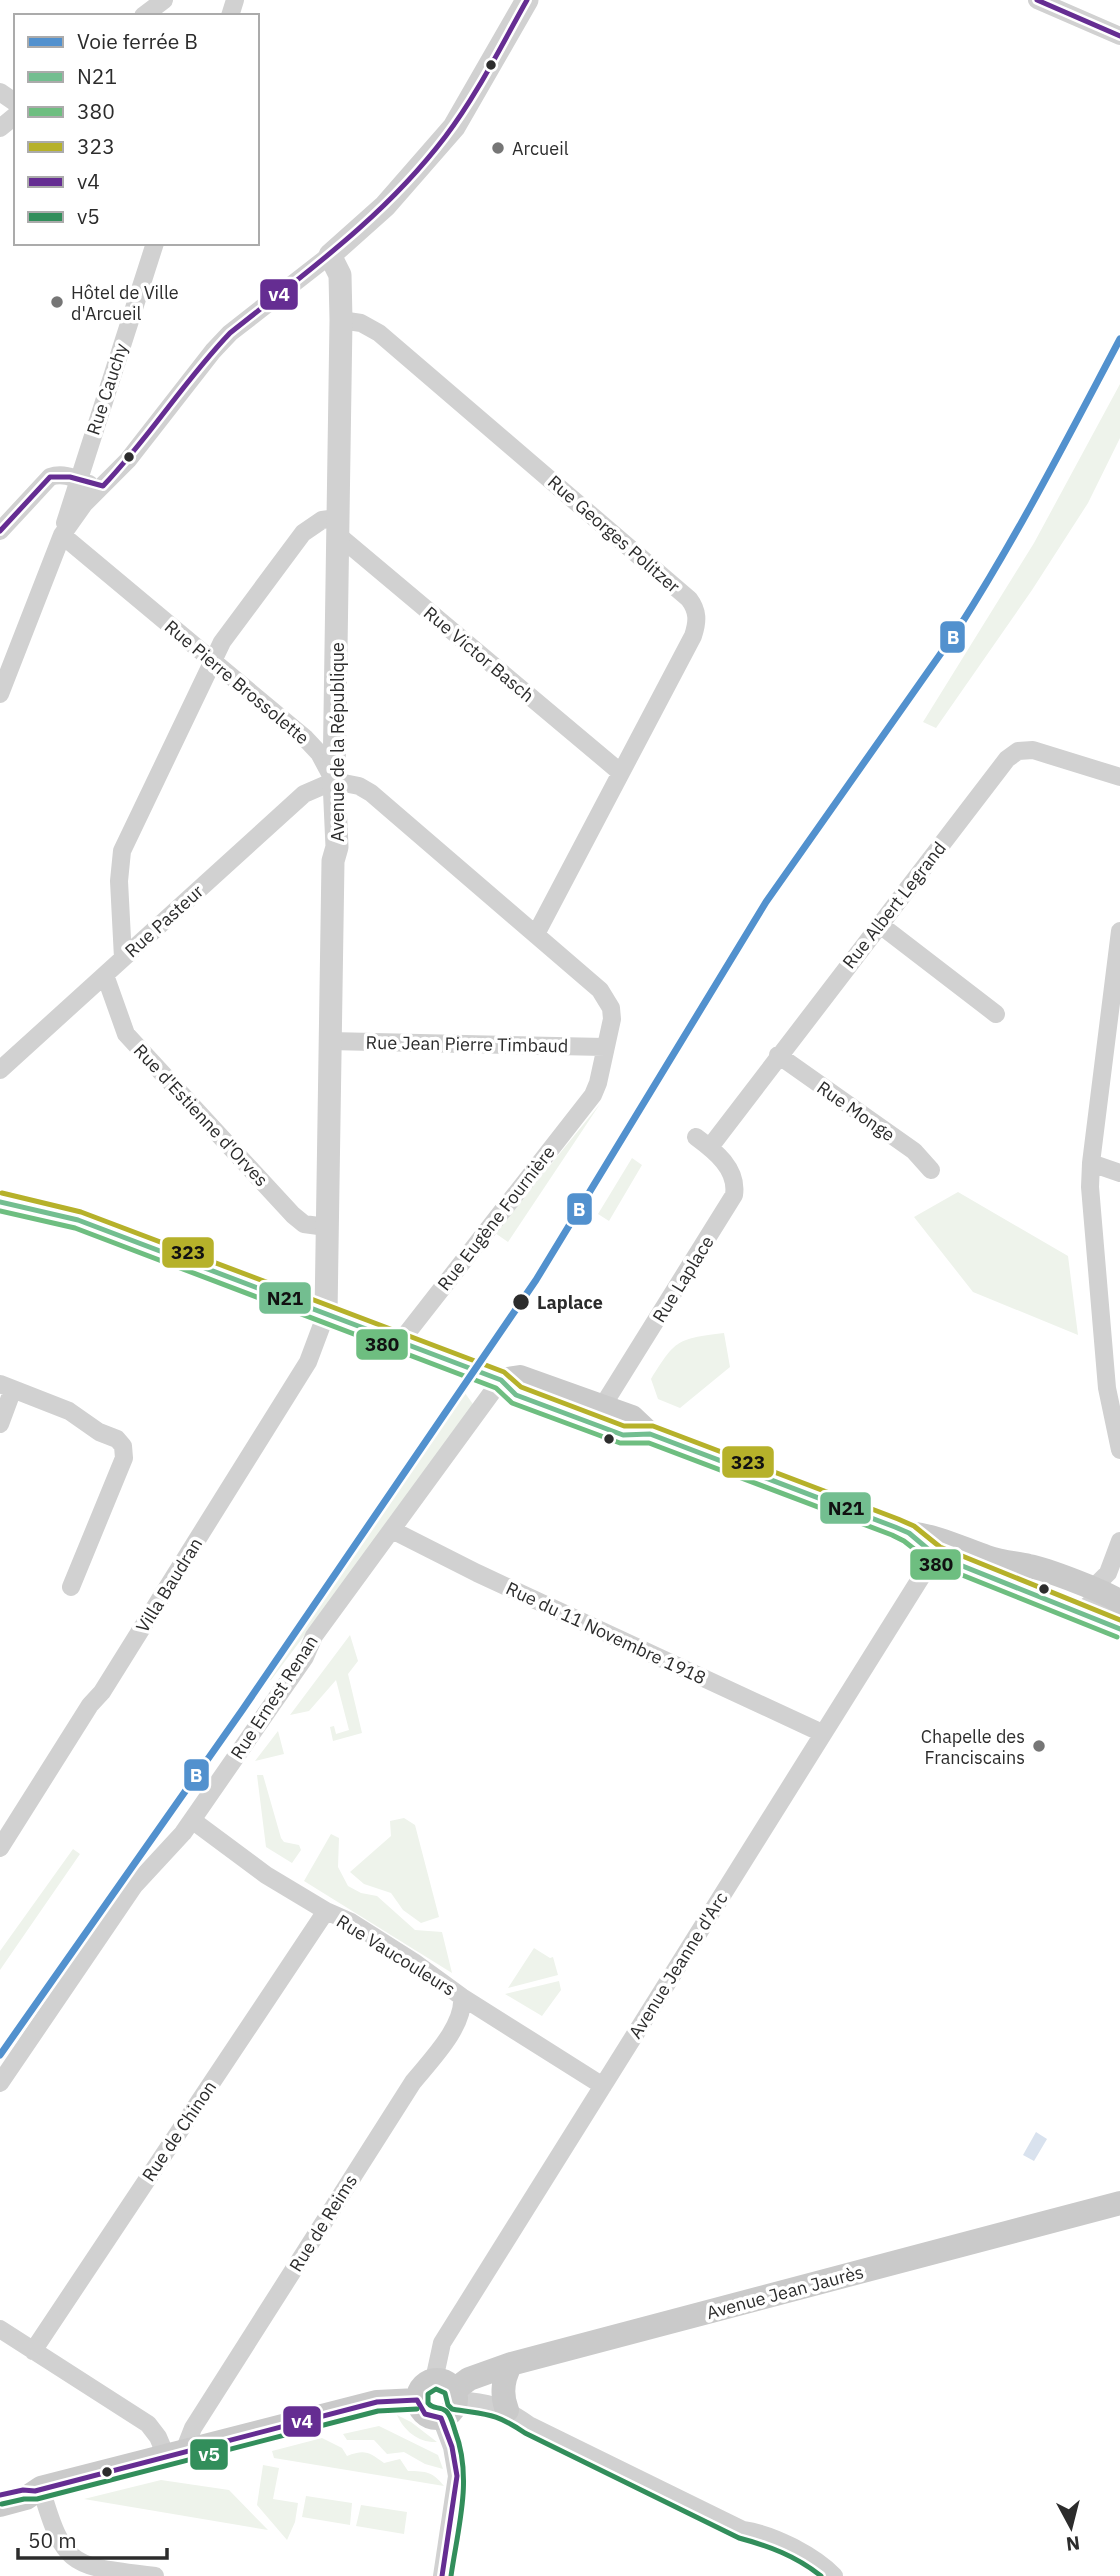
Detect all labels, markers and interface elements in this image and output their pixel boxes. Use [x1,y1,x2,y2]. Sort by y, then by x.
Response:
legend [14,14,259,245]
text: Voie ferrée B [77,27,198,55]
unlabelled marker [484,58,498,72]
text: N21 [77,62,117,90]
text: 380 [77,97,115,125]
text: 323 [77,132,115,160]
place label: Arcueil [512,137,569,160]
marker: Arcueil [490,140,506,156]
text: v4 [77,167,100,195]
text: v5 [77,202,100,230]
line badge: v4 [259,278,299,311]
place label: Hôtel de Ville d'Arcueil [71,281,179,325]
text: v4 [268,282,290,306]
marker: Hôtel de Ville d'Arcueil [49,294,65,310]
street label: Rue Cauchy [81,340,133,438]
unlabelled marker [122,450,136,464]
street label: Rue Georges Politzer [543,470,685,598]
street label: Rue Victor Basch [419,601,539,707]
street label: Rue Pierre Brossolette [160,615,314,749]
line badge: B [939,620,966,654]
text: B [947,625,959,649]
street label: Avenue de la République [326,642,349,842]
street label: Rue Albert Legrand [837,837,951,973]
street label: Rue Pasteur [120,879,208,962]
street label: Rue Jean Pierre Timbaud [365,1031,569,1057]
street label: Rue d'Estienne d'Orves [129,1039,273,1191]
street label: Rue Monge [813,1076,900,1146]
street label: Rue Eugène Fournière [432,1141,560,1295]
line badge: B [566,1192,593,1226]
text: B [573,1197,585,1221]
street label: Rue Laplace [647,1231,719,1327]
line badge: 323 [161,1236,215,1269]
text: 323 [171,1240,205,1264]
line badge: N21 [258,1281,312,1315]
text: N21 [267,1286,304,1310]
place label: Laplace [537,1291,603,1314]
marker: Laplace [511,1292,531,1312]
line badge: 380 [355,1328,409,1361]
text: 380 [365,1332,399,1356]
unlabelled marker [602,1432,616,1446]
line badge: 323 [721,1445,775,1479]
text: 323 [731,1450,765,1474]
line badge: N21 [819,1491,872,1525]
text: N21 [828,1496,865,1520]
street label: Villa Baudran [131,1533,207,1637]
line badge: 380 [909,1548,962,1581]
text: 380 [919,1552,953,1576]
street label: Rue du 11 Novembre 1918 [502,1577,710,1689]
unlabelled marker [1037,1582,1051,1596]
street label: Rue Ernest Renan [225,1631,323,1763]
place label: Chapelle des Franciscains [921,1725,1025,1769]
marker: Chapelle des Franciscains [1031,1738,1047,1754]
line badge: B [183,1758,210,1792]
text: B [190,1763,202,1787]
street label: Avenue Jeanne d'Arc [624,1887,732,2043]
street label: Rue Vaucouleurs [332,1909,460,2001]
street label: Rue de Chinon [137,2076,221,2186]
street label: Rue de Reims [284,2170,362,2276]
street label: Avenue Jean Jaurès [704,2260,866,2324]
line badge: v4 [282,2405,322,2438]
text: v4 [291,2409,313,2433]
line badge: v5 [189,2438,229,2471]
text: v5 [198,2442,220,2466]
unlabelled marker [100,2465,114,2479]
north arrow [1036,2492,1106,2562]
scale bar [18,2516,166,2560]
text: 50 m [28,2526,77,2554]
text: N [1065,2531,1081,2557]

